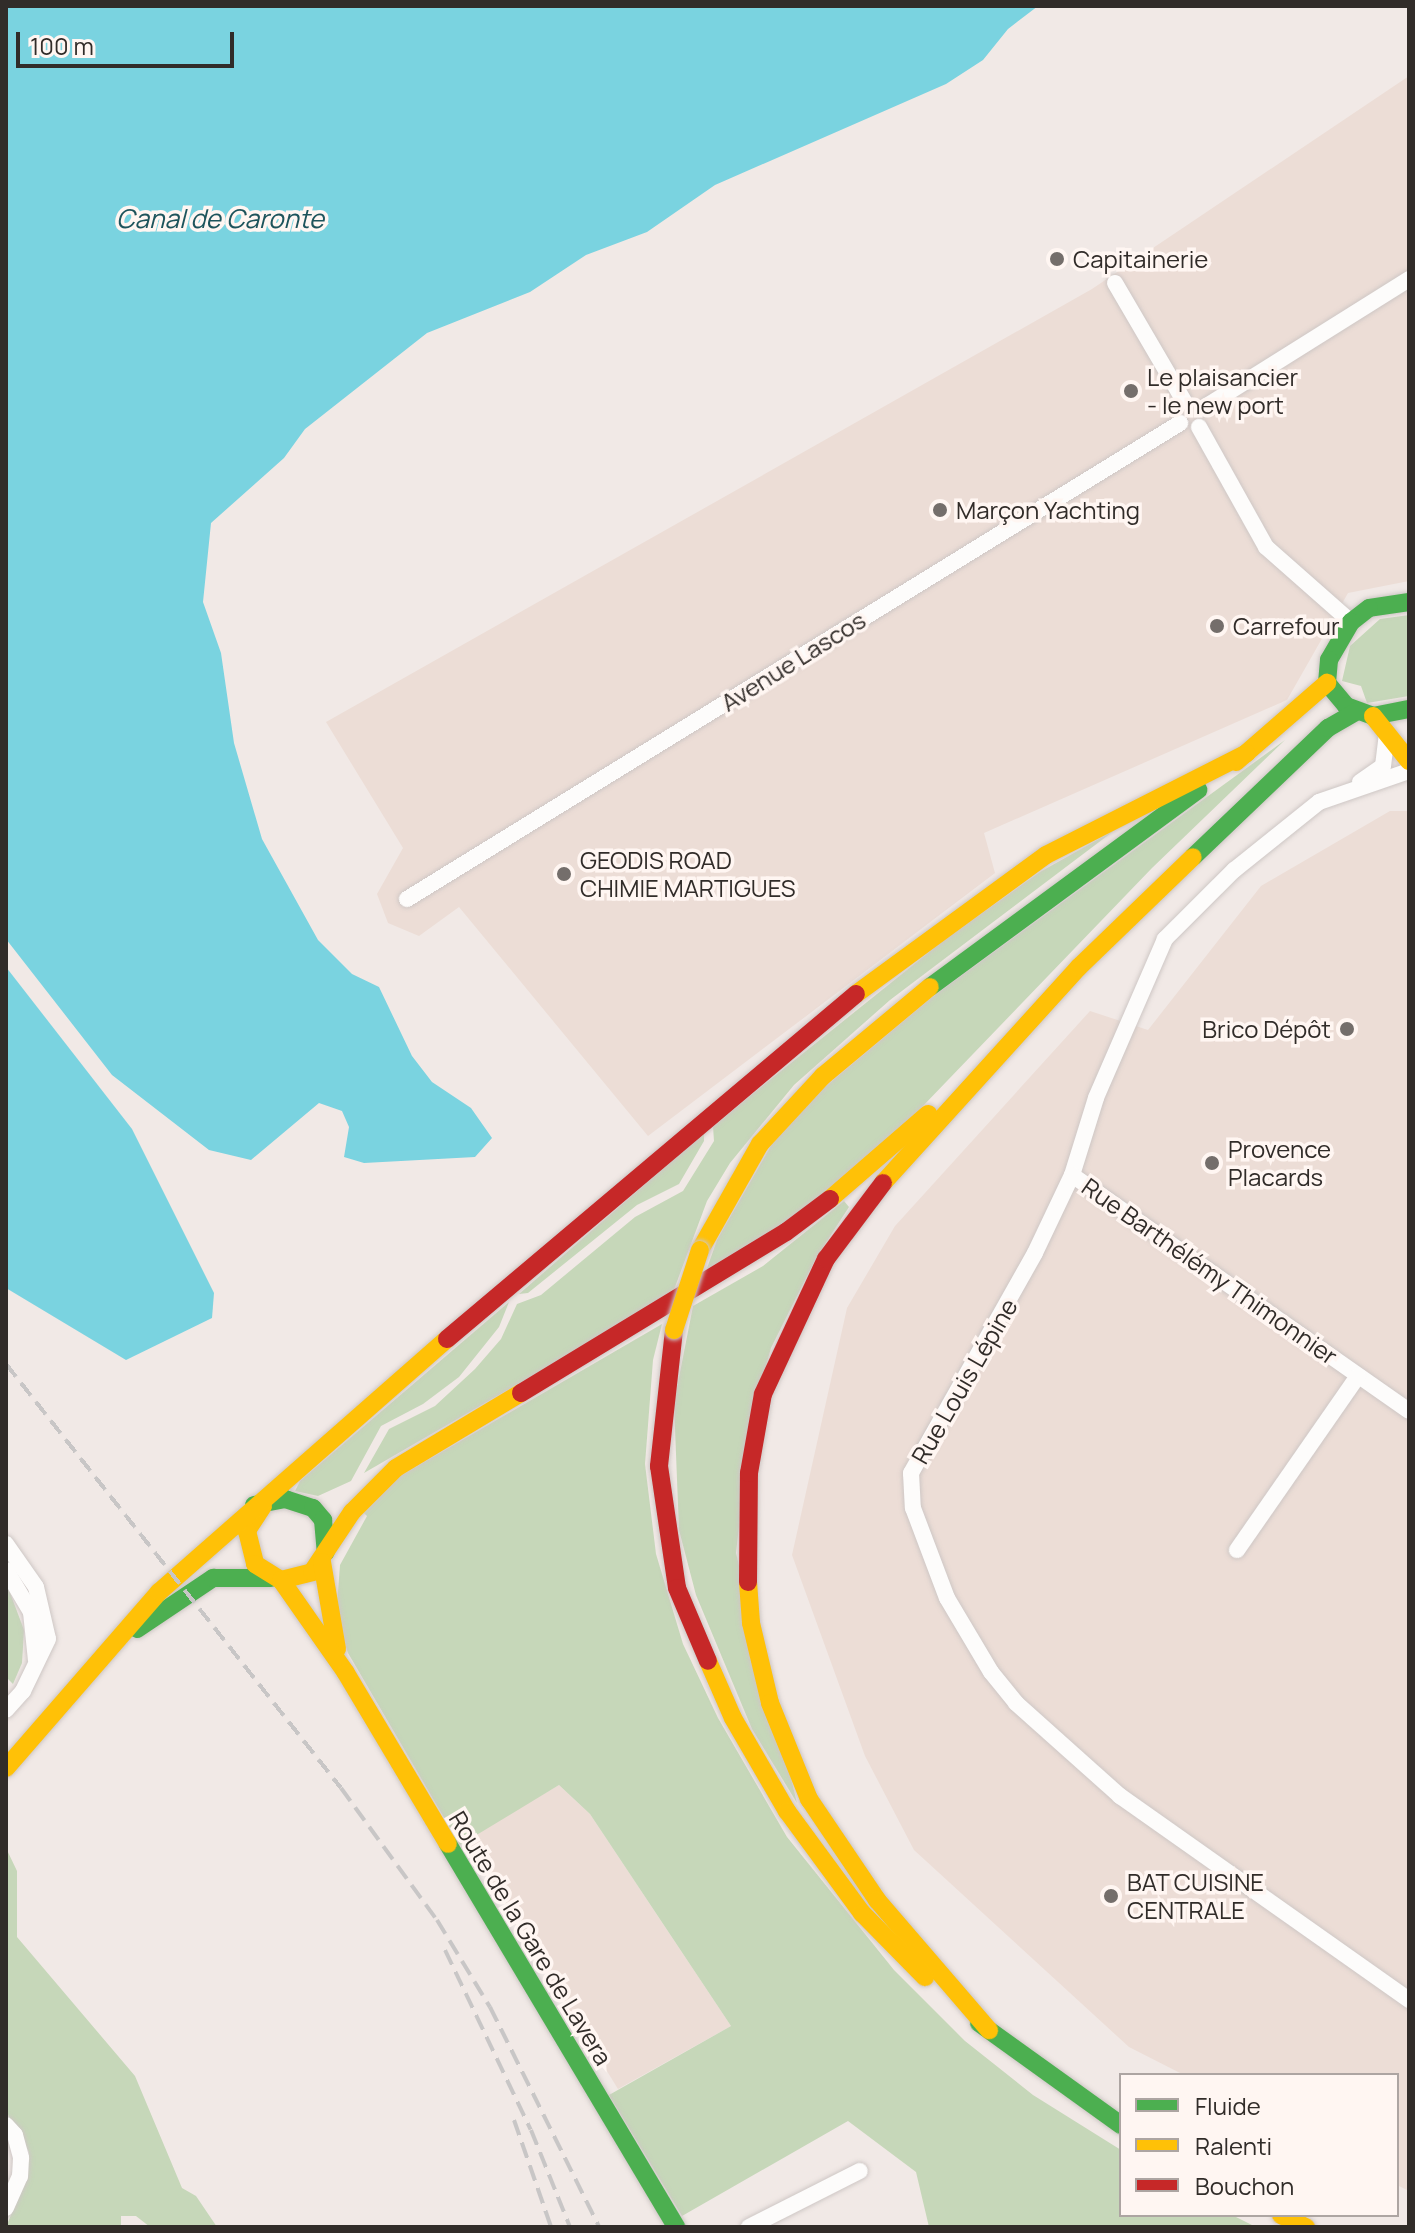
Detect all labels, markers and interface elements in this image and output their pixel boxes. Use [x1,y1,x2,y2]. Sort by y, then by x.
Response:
scale bar [20,16,238,66]
text: 100 m [30,29,94,62]
water label: Canal de Caronte [116,203,324,235]
place label: Capitainerie [1073,245,1208,273]
marker: Capitainerie [1048,250,1066,268]
place label: Le plaisancier - le new port [1147,363,1298,419]
marker: Le plaisancier - le new port [1122,382,1140,400]
place label: Marçon Yachting [956,496,1140,524]
marker: Marçon Yachting [931,501,949,519]
street label: Avenue Lascos [716,605,870,717]
place label: Carrefour [1233,612,1340,640]
marker: Carrefour [1208,617,1226,635]
place label: GEODIS ROAD CHIMIE MARTIGUES [580,846,795,902]
marker: GEODIS ROAD CHIMIE MARTIGUES [555,865,573,883]
place label: Brico Dépôt [1202,1015,1331,1043]
marker: Brico Dépôt [1338,1020,1356,1038]
place label: Provence Placards [1228,1135,1331,1191]
marker: Provence Placards [1203,1154,1221,1172]
street label: Rue Barthélémy Thimonnier [1077,1172,1343,1370]
street label: Rue Louis Lépine [905,1293,1023,1469]
street label: Route de la Gare de Lavera [444,1806,618,2070]
place label: BAT CUISINE CENTRALE [1127,1868,1265,1924]
marker: BAT CUISINE CENTRALE [1102,1887,1120,1905]
legend [1119,2073,1399,2217]
text: Fluide [1195,2089,1261,2122]
text: Ralenti [1195,2129,1272,2162]
text: Bouchon [1195,2169,1294,2202]

